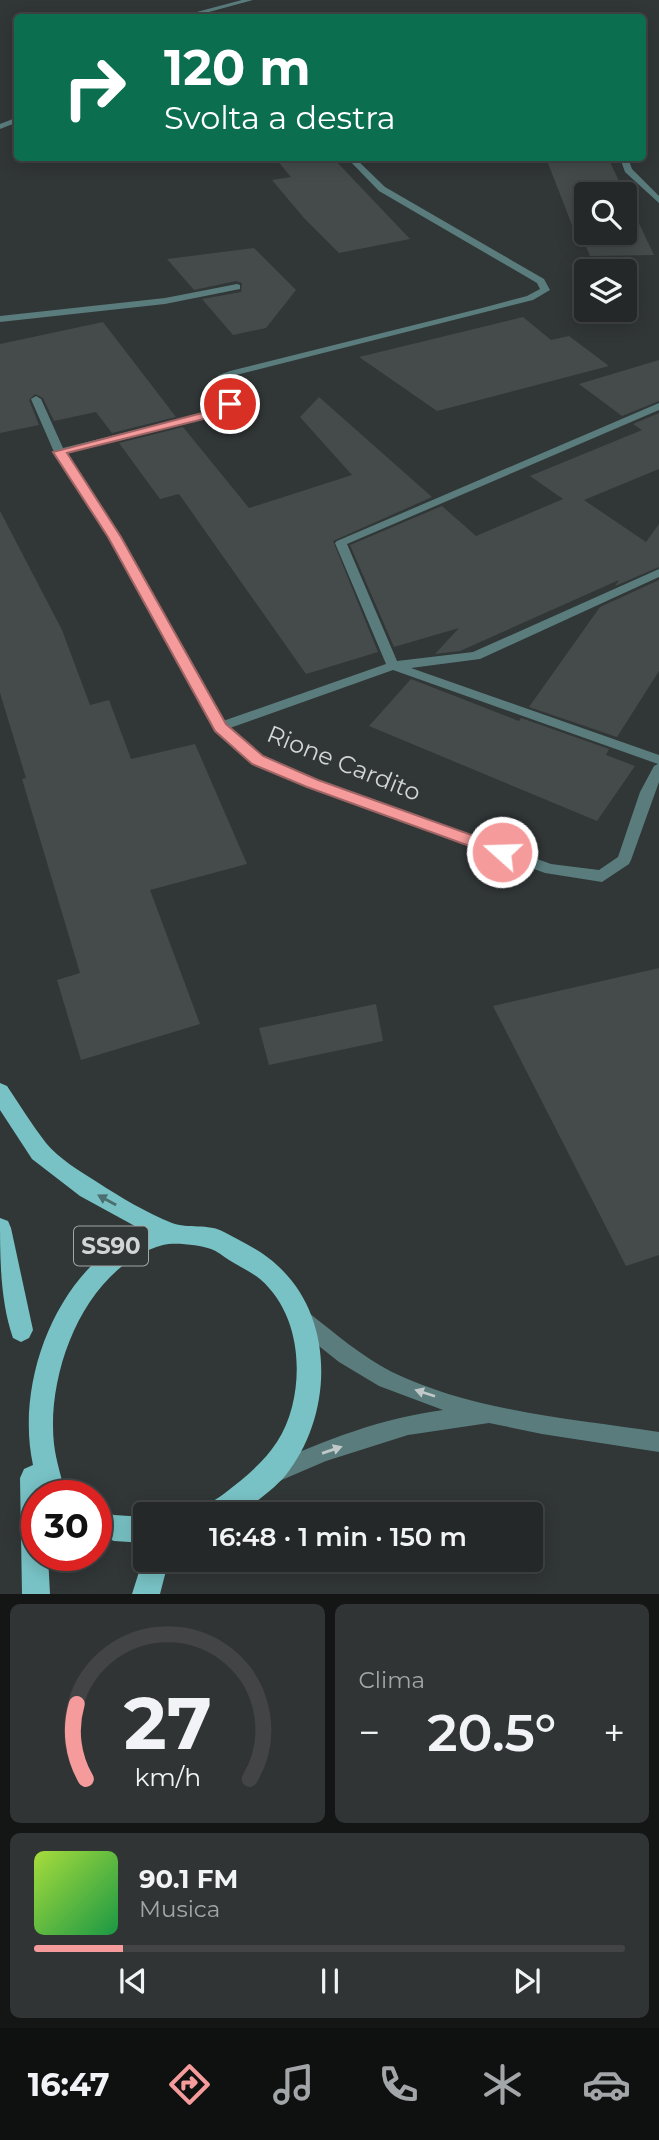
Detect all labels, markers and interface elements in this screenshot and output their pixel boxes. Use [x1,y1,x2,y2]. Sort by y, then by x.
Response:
text: 120 m [164,38,311,97]
icon: right [49,42,140,133]
text: Svolta a destra [164,98,396,137]
map controls [574,182,637,322]
button: search [574,182,637,245]
button: layers [574,259,637,322]
pin [200,374,260,434]
icon: arrive [211,385,249,423]
street label: Rione Cardito [263,719,425,807]
position arrow [465,815,539,889]
one-way arrow [98,1194,117,1206]
road number: SS90 [74,1226,148,1266]
one-way arrow [415,1388,436,1398]
one-way arrow [321,1444,342,1455]
speed limit sign: 30 [21,1480,112,1571]
text: 16:48 · 1 min · 150 m [209,1521,467,1553]
text: Clima [359,1666,425,1694]
text: 27 [123,1680,211,1768]
text: 20.5° [427,1701,556,1764]
text: − [359,1709,380,1756]
text: + [603,1709,625,1756]
text: km/h [134,1762,201,1792]
text: 90.1 FM [139,1863,238,1895]
text: Musica [139,1895,220,1923]
icon: previous [114,1962,152,2000]
icon: pause [311,1962,349,2000]
icon: next [508,1962,546,2000]
icon: directions [165,2060,214,2109]
icon: music [269,2060,318,2109]
icon: phone [374,2060,423,2109]
icon: climate [478,2060,527,2109]
icon: car [582,2060,631,2109]
text: 16:47 [28,2065,110,2104]

